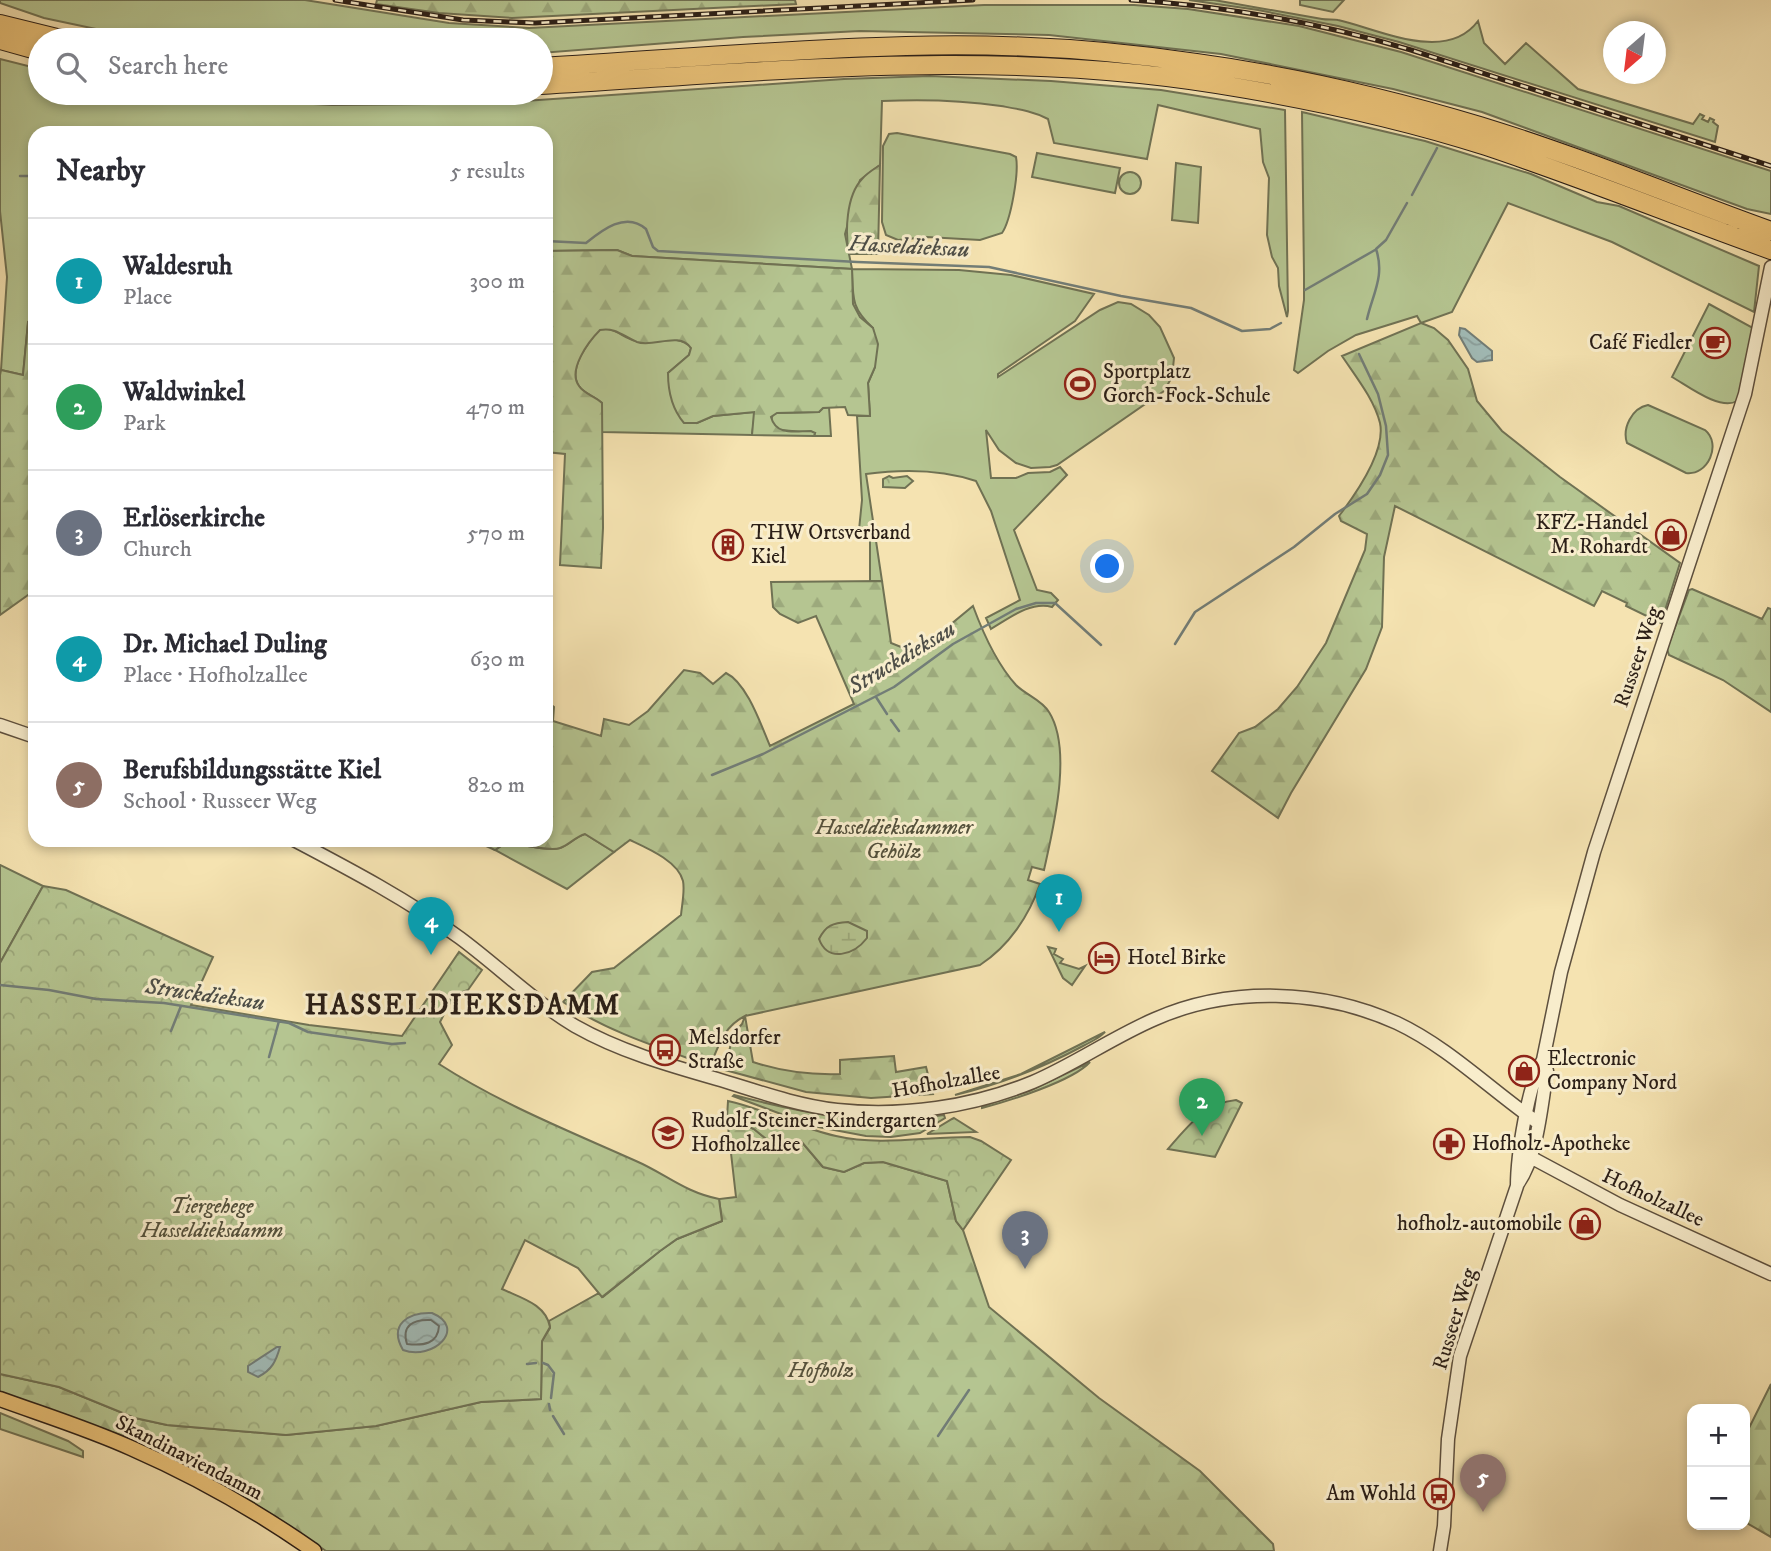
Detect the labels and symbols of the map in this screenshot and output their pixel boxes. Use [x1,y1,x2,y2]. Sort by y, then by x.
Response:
north arrow [1603,21,1666,84]
water label: Hasseldieksau [847,229,970,265]
cafe icon: Café Fiedler [1698,326,1732,360]
place label: Café Fiedler [1589,330,1692,356]
place label: Sportplatz Gorch-Fock-Schule [1103,359,1271,409]
sports icon: Sportplatz Gorch-Fock-Schule [1063,367,1097,401]
place label: KFZ-Handel M. Rohardt [1535,510,1649,560]
shop icon: KFZ-Handel M. Rohardt [1654,518,1688,552]
place label: THW Ortsverband Kiel [751,520,911,570]
building icon: THW Ortsverband Kiel [711,528,745,562]
your location [1090,549,1124,583]
street label: Russeer Weg [1609,602,1668,711]
water label: Struckdieksau [842,615,961,702]
park label: Hasseldieksdammer Gehölz [814,815,974,865]
pin: 1 [1036,874,1082,932]
pin: 4 [408,897,454,955]
hotel icon: Hotel Birke [1087,941,1121,975]
place label: Hotel Birke [1127,945,1226,971]
water label: Struckdieksau [142,972,267,1018]
district label: HASSELDIEKSDAMM [305,988,621,1023]
place label: Melsdorfer Straße [688,1025,781,1075]
bus stop icon: Melsdorfer Straße [648,1033,682,1067]
place label: Electronic Company Nord [1547,1046,1677,1096]
shop icon: Electronic Company Nord [1507,1054,1541,1088]
street label: Hofholzallee [890,1060,1002,1104]
pin: 2 [1179,1078,1225,1136]
place label: Rudolf-Steiner-Kindergarten Hofholzallee [691,1108,936,1158]
school or university icon: Rudolf-Steiner-Kindergarten Hofholzallee [651,1116,685,1150]
pharmacy icon: Hofholz-Apotheke [1432,1127,1466,1161]
place label: Hofholz-Apotheke [1472,1131,1631,1157]
street label: Hofholzallee [1598,1163,1708,1233]
park label: Tiergehege Hasseldieksdamm [140,1194,283,1244]
shop icon: hofholz-automobile [1568,1207,1602,1241]
pin: 3 [1002,1211,1048,1269]
place label: hofholz-automobile [1397,1211,1562,1237]
street label: Russeer Weg [1427,1264,1483,1373]
park label: Hofholz [787,1358,854,1384]
street label: Skandinaviendamm [111,1410,267,1506]
pin: 5 [1460,1454,1506,1512]
bus stop icon: Am Wohld [1422,1477,1456,1511]
place label: Am Wohld [1326,1481,1417,1507]

